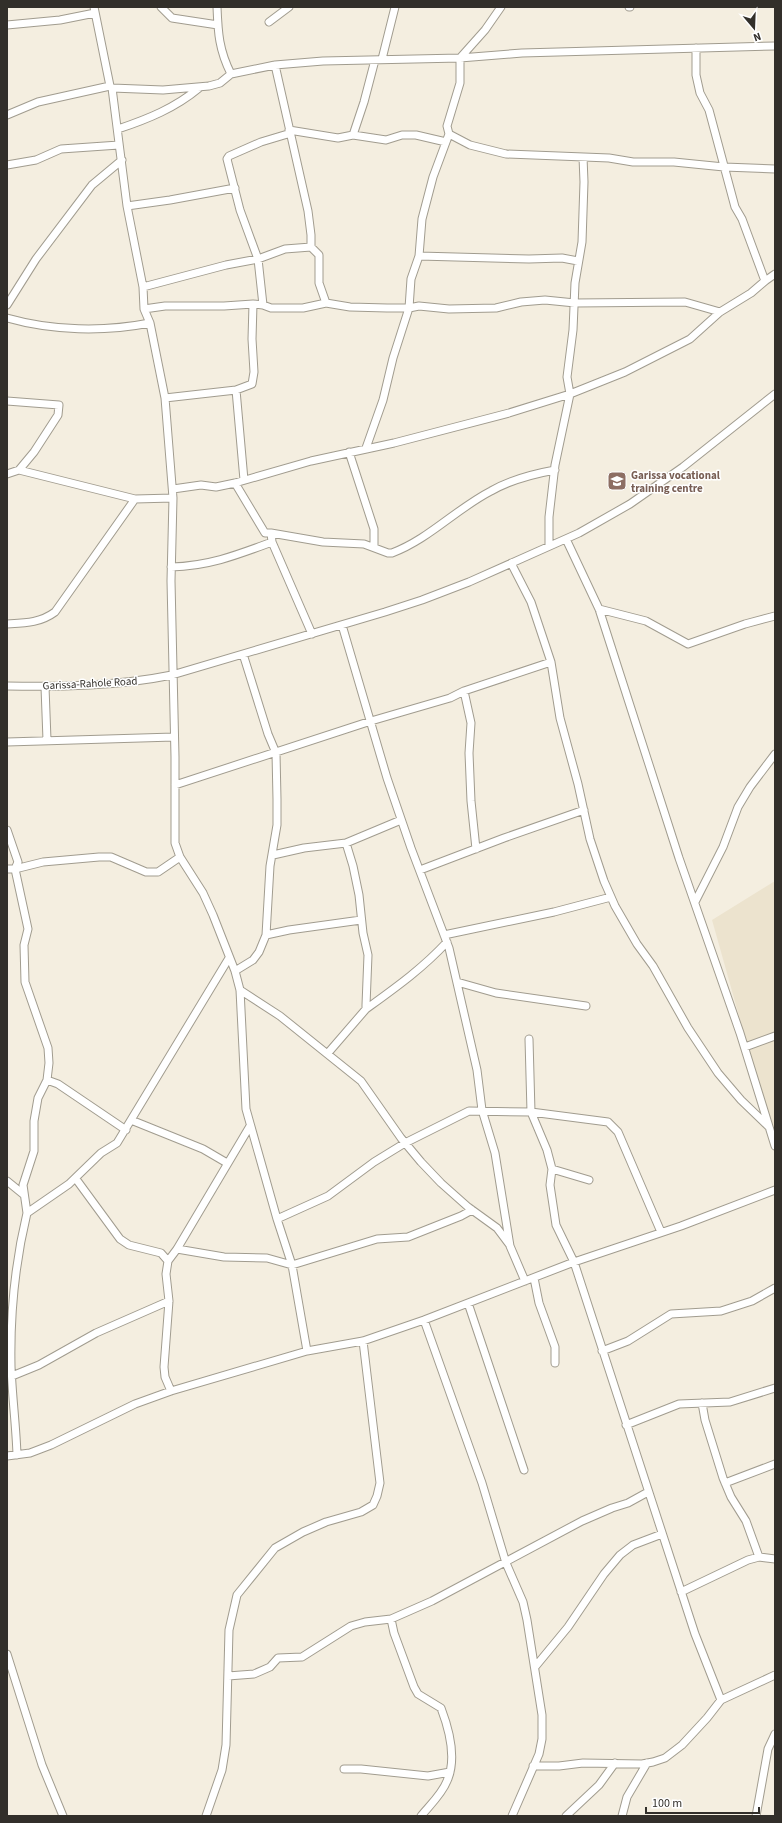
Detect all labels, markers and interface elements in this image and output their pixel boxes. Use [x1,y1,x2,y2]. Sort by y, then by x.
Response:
north arrow [734,8,774,48]
text: N [751,29,763,45]
place label: Garissa vocational training centre [631,468,721,496]
school or university icon: Garissa vocational training centre [606,470,628,492]
street label: Garissa-Rahole Road [42,674,138,693]
scale bar [646,1789,759,1815]
text: 100 m [652,1795,682,1812]

